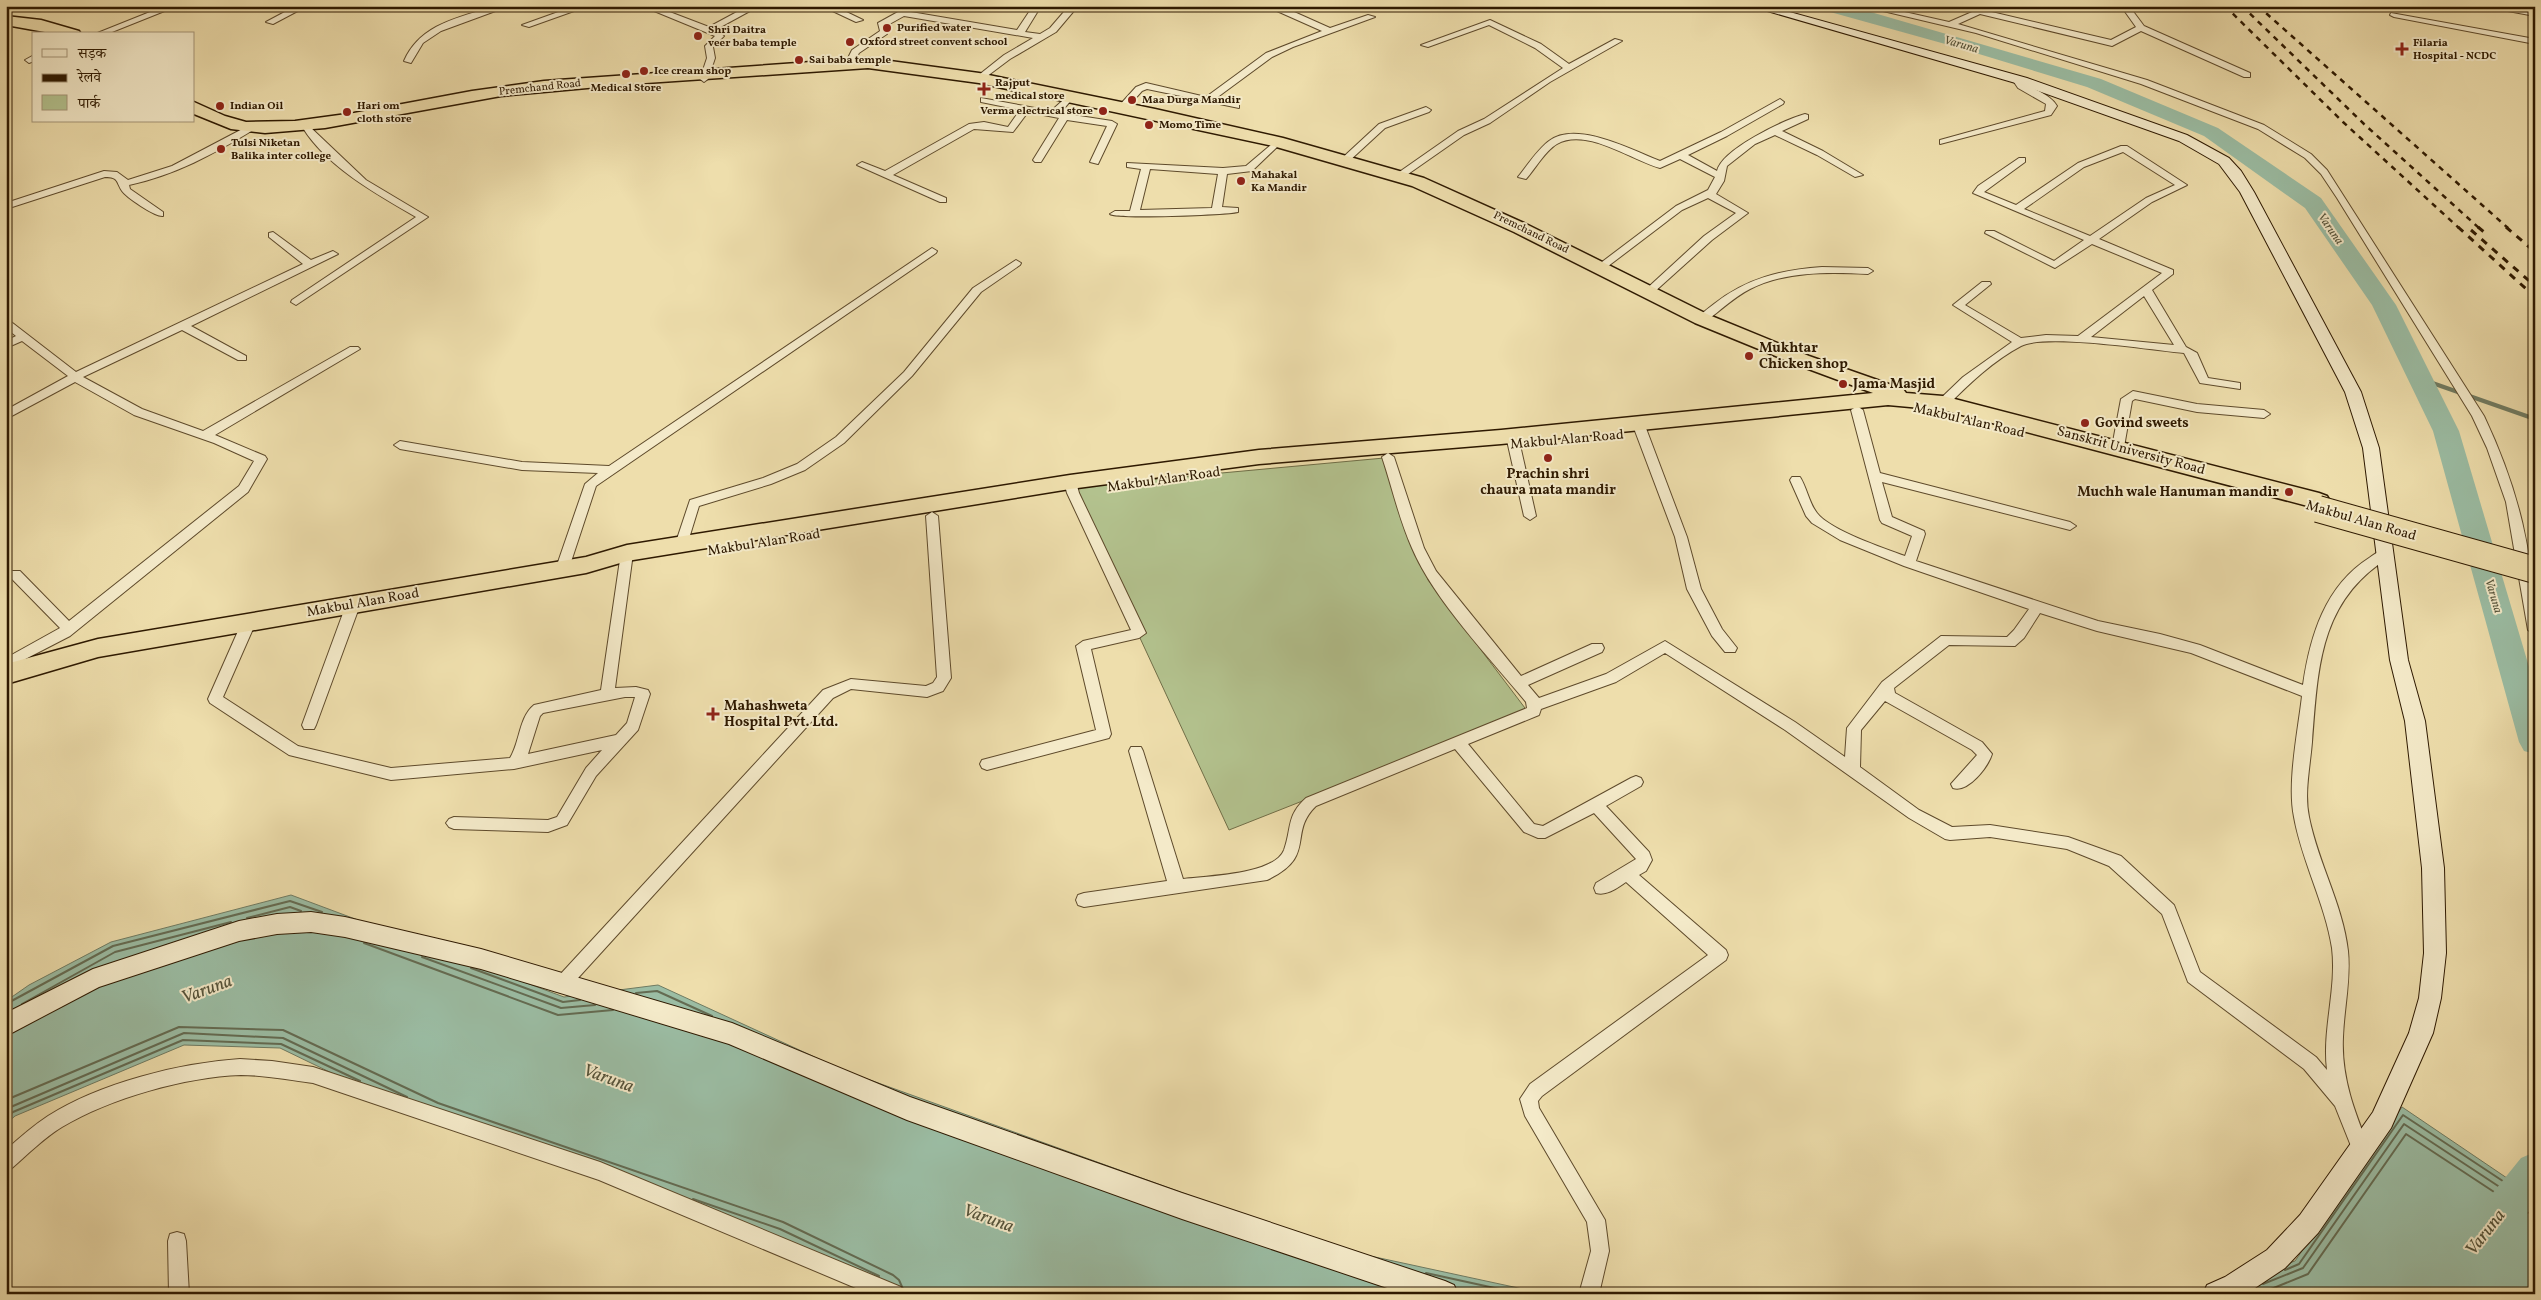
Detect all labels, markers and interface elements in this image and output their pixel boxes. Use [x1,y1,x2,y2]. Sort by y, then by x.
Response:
place label: Purified water [897,21,972,36]
marker: Purified water [881,22,893,34]
place label: Shri Daitra veer baba temple [708,23,797,51]
marker: Shri Daitra veer baba temple [692,30,704,42]
legend [32,32,195,122]
water label: Varuna [1942,32,1980,58]
place label: Oxford street convent school [860,35,1008,50]
marker: Oxford street convent school [844,36,856,48]
place label: Filaria Hospital - NCDC [2413,36,2496,64]
marker: Filaria Hospital - NCDC [2395,42,2409,56]
text: सड़क [77,44,107,65]
place label: Sai baba temple [809,53,892,68]
marker: Sai baba temple [793,54,805,66]
place label: Ice cream shop [654,64,731,79]
marker: Ice cream shop [638,65,650,77]
text: रेलवे [76,68,102,89]
marker: Medical Store [620,68,632,80]
street label: Premchand Road [498,76,582,100]
place label: Rajput medical store [995,76,1065,104]
place label: Medical Store [591,81,662,96]
marker: Rajput medical store [977,82,991,96]
place label: Maa Durga Mandir [1142,93,1241,108]
text: पार्क [77,94,101,115]
marker: Maa Durga Mandir [1126,94,1138,106]
place label: Indian Oil [230,99,283,114]
place label: Hari om cloth store [357,99,412,127]
marker: Indian Oil [214,100,226,112]
place label: Verma electrical store [980,104,1093,119]
marker: Verma electrical store [1097,105,1109,117]
marker: Hari om cloth store [341,106,353,118]
place label: Momo Time [1159,118,1221,133]
marker: Momo Time [1143,119,1155,131]
place label: Tulsi Niketan Balika inter college [231,136,332,164]
marker: Tulsi Niketan Balika inter college [215,143,227,155]
place label: Mahakal Ka Mandir [1251,168,1307,196]
marker: Mahakal Ka Mandir [1235,175,1247,187]
street label: Premchand Road [1491,208,1571,258]
water label: Varuna [2313,210,2347,248]
place label: Mukhtar Chicken shop [1759,339,1848,374]
marker: Mukhtar Chicken shop [1743,350,1755,362]
place label: Jama Masjid [1852,375,1935,394]
marker: Jama Masjid [1837,378,1849,390]
street label: Makbul Alan Road [1911,399,2027,443]
place label: Govind sweets [2095,414,2189,433]
marker: Govind sweets [2079,417,2091,429]
street label: Sanskrit University Road [2055,422,2207,480]
street label: Makbul Alan Road [1509,426,1625,454]
marker: Prachin shri chaura mata mandir [1542,452,1554,464]
street label: Makbul Alan Road [1106,463,1222,497]
place label: Prachin shri chaura mata mandir [1480,465,1616,500]
place label: Muchh wale Hanuman mandir [2077,483,2279,502]
marker: Muchh wale Hanuman mandir [2283,486,2295,498]
street label: Makbul Alan Road [2304,496,2418,546]
street label: Makbul Alan Road [706,525,822,561]
water label: Varuna [2480,577,2506,615]
street label: Makbul Alan Road [305,584,421,622]
place label: Mahashweta Hospital Pvt. Ltd. [724,697,838,732]
marker: Mahashweta Hospital Pvt. Ltd. [706,707,720,721]
water label: Varuna [178,969,236,1011]
water label: Varuna [579,1058,637,1100]
water label: Varuna [959,1198,1017,1240]
water label: Varuna [2460,1205,2512,1261]

